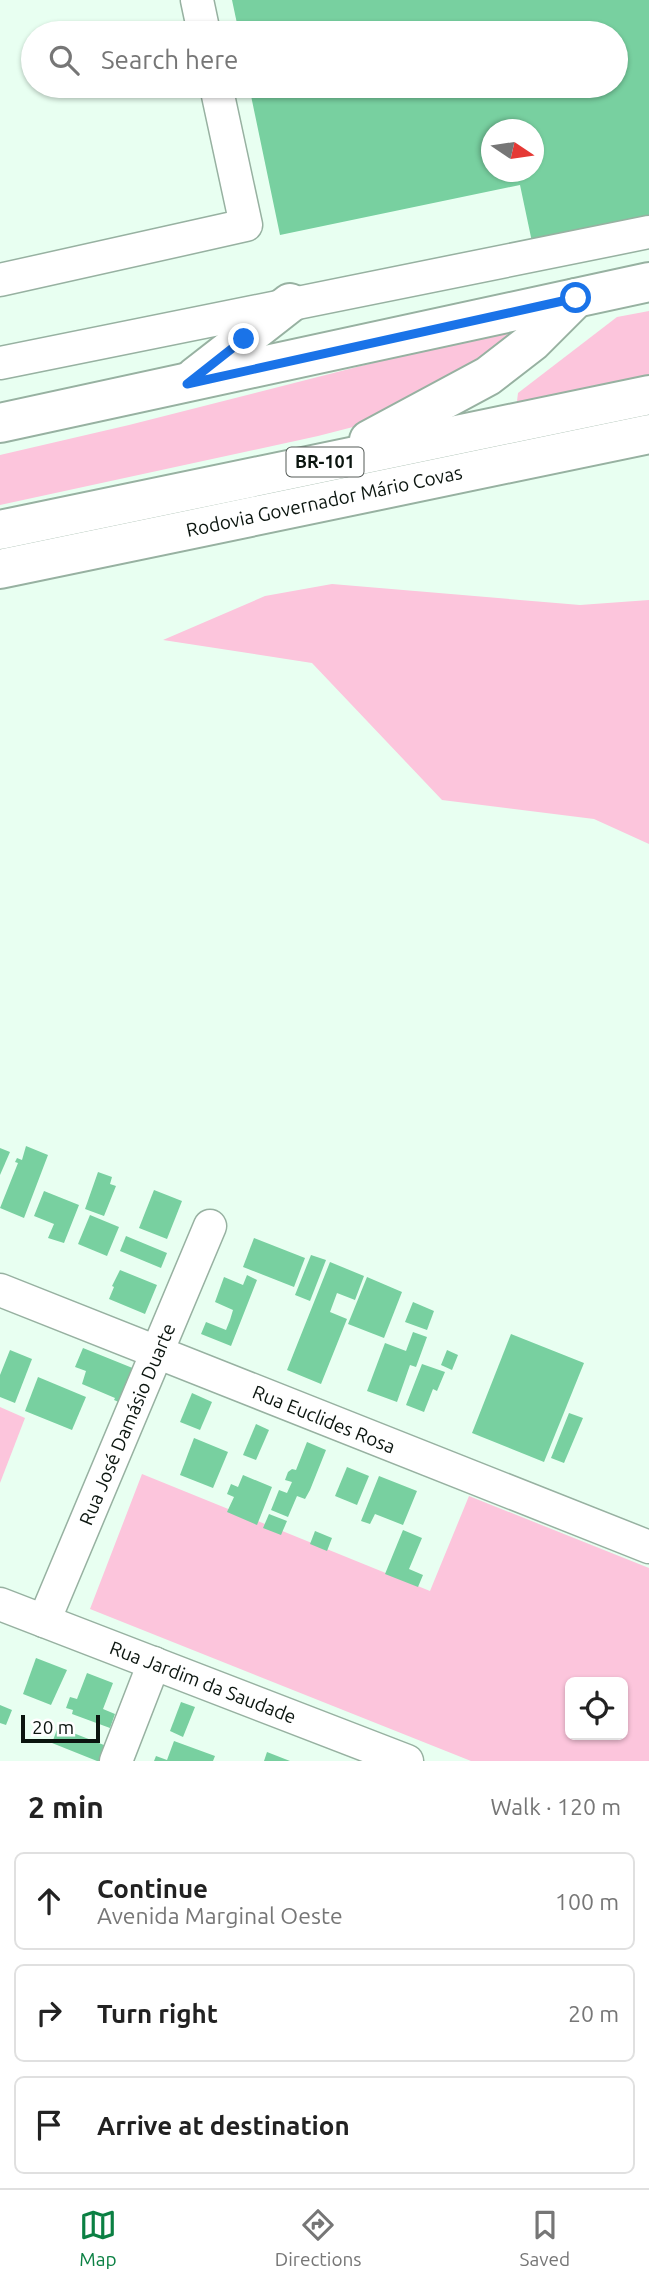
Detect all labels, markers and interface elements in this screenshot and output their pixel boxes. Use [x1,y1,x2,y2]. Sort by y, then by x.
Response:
search box [21,21,628,98]
icon: search [45,41,83,79]
text: Search here [101,45,238,74]
north arrow [481,119,544,182]
route start [560,282,591,313]
route end [228,323,259,354]
road number: BR-101 [286,448,364,476]
street label: Rodovia Governador Mário Covas [184,461,464,541]
street label: Rua José Damásio Duarte [74,1320,180,1528]
street label: Rua Euclides Rosa [250,1380,398,1458]
street label: Rua Jardim da Saudade [107,1636,299,1728]
map controls [565,1677,628,1740]
button: locate [565,1677,628,1740]
scale bar [21,1712,100,1744]
text: 20 m [32,1716,74,1738]
text: 2 min [28,1790,104,1824]
text: Walk · 120 m [490,1794,621,1819]
text: Continue [97,1874,208,1903]
icon: ahead [30,1882,68,1920]
text: 100 m [555,1889,619,1914]
text: Avenida Marginal Oeste [97,1903,343,1928]
icon: right [30,1994,68,2032]
text: Turn right [97,1999,218,2028]
text: 20 m [568,2001,619,2026]
icon: arrive [30,2106,68,2144]
text: Arrive at destination [97,2111,350,2140]
tab: Map [79,2206,117,2270]
tab: Directions [275,2206,362,2270]
tab: Saved [519,2206,570,2270]

